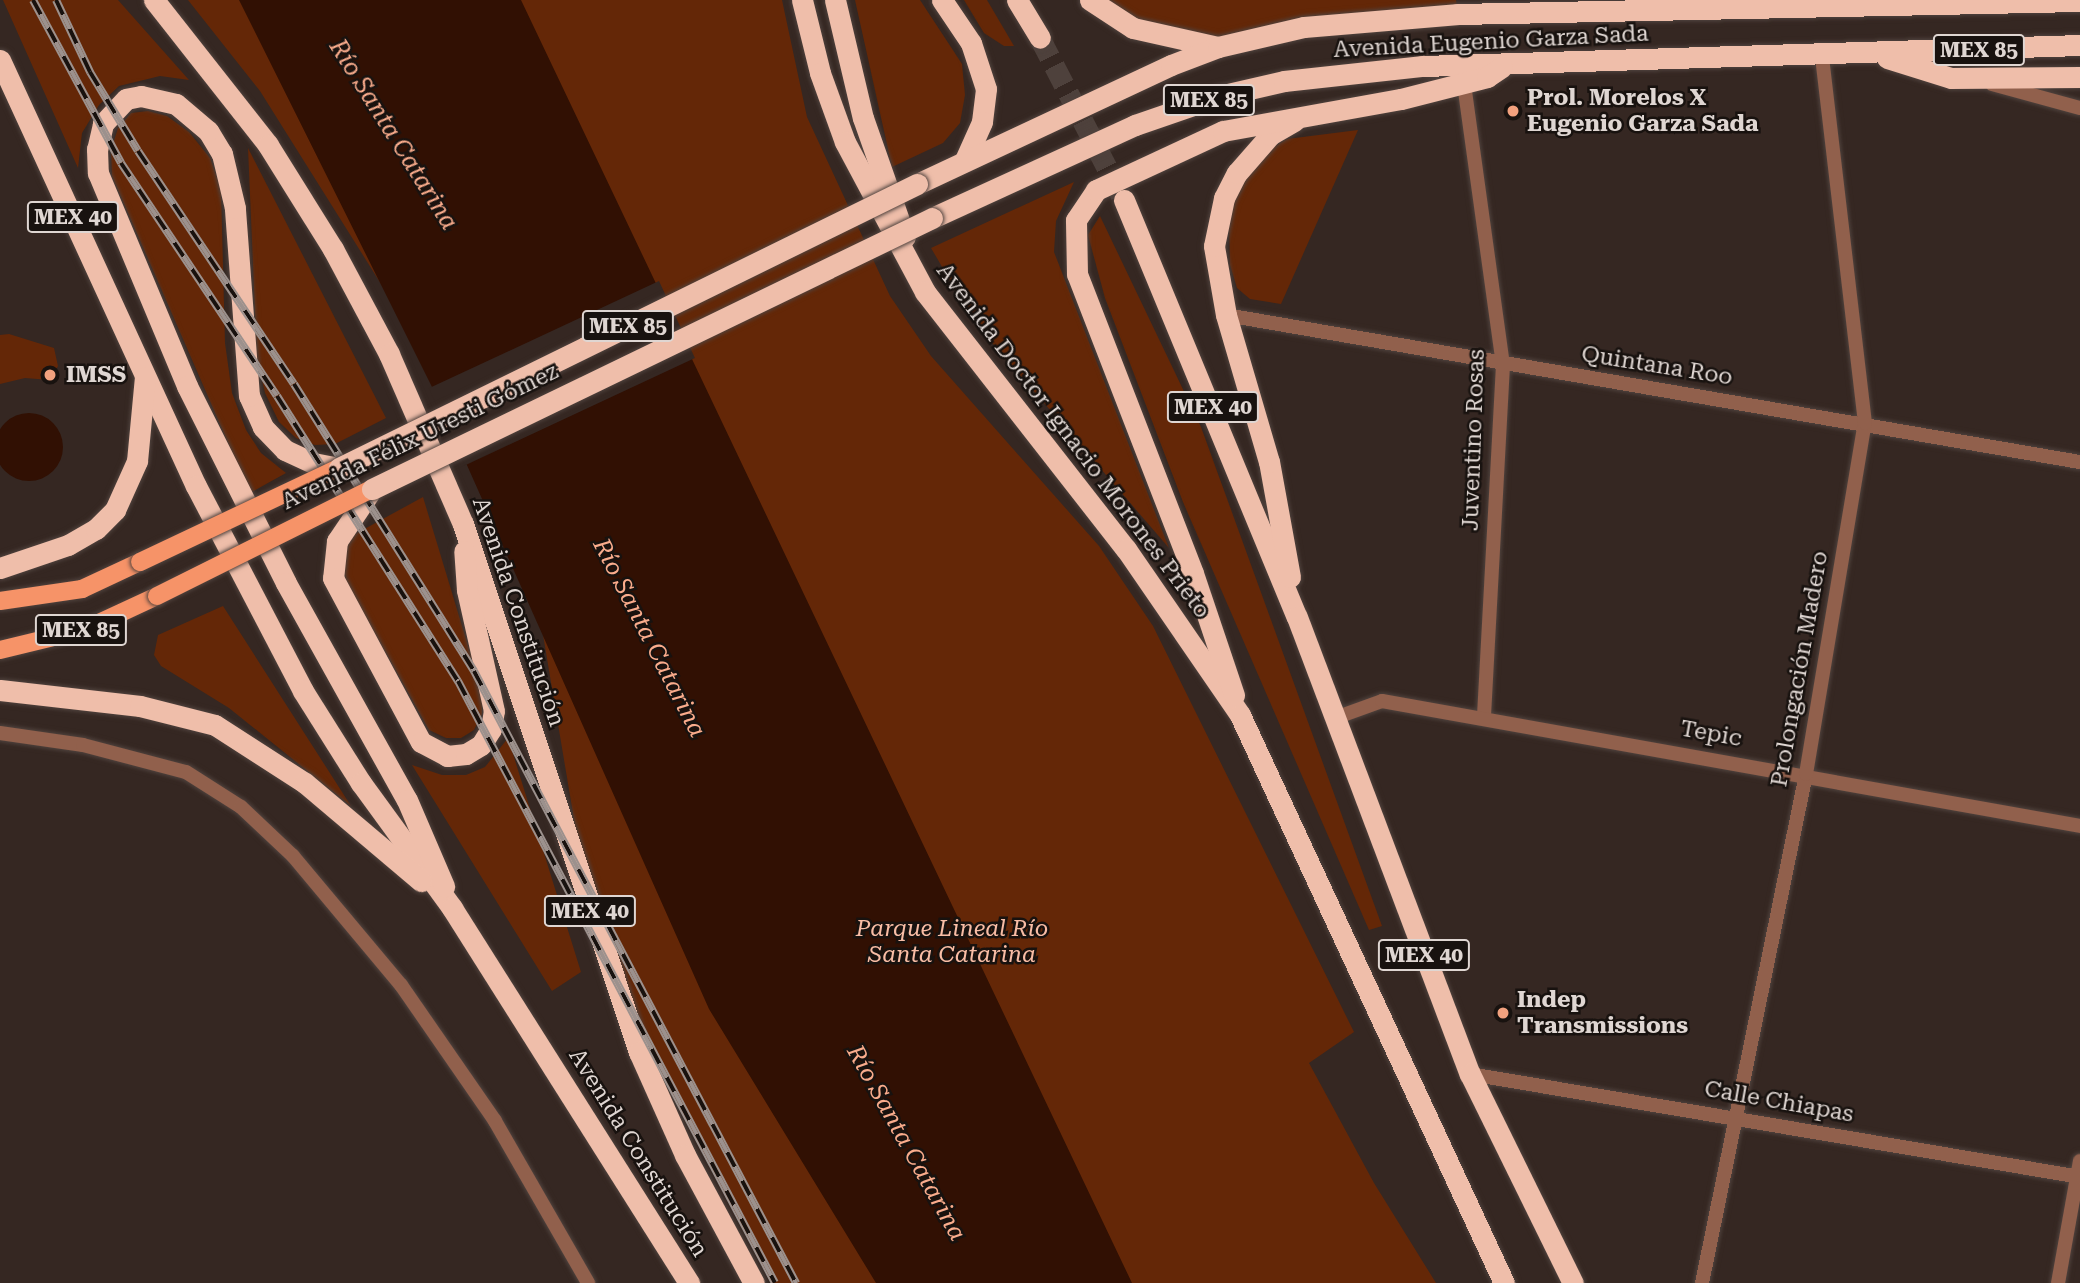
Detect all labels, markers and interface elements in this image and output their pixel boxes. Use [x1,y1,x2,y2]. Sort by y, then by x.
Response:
street label: Avenida Eugenio Garza Sada [1333,20,1649,64]
road number: MEX 85 [1932,32,2026,68]
water label: Río Santa Catarina [323,34,463,236]
road number: MEX 85 [1162,82,1256,118]
place label: Prol. Morelos X Eugenio Garza Sada [1527,84,1758,138]
marker: Prol. Morelos X Eugenio Garza Sada [1505,103,1521,119]
road number: MEX 40 [26,200,120,234]
street label: Avenida Doctor Ignacio Morones Prieto [930,258,1216,624]
road number: MEX 85 [581,308,675,344]
street label: Quintana Roo [1579,340,1735,392]
street label: Juventino Rosas [1457,349,1491,531]
street label: Avenida Félix Uresti Gómez [277,358,563,516]
place label: IMSS [66,361,126,389]
marker: IMSS [40,365,60,385]
road number: MEX 40 [1166,390,1260,424]
street label: Avenida Constitución [466,494,570,730]
water label: Río Santa Catarina [586,534,712,742]
street label: Prolongación Madero [1766,549,1834,789]
road number: MEX 85 [34,612,128,648]
street label: Tepic [1678,715,1744,753]
road number: MEX 40 [543,894,637,928]
park label: Parque Lineal Río Santa Catarina [856,915,1048,969]
road number: MEX 40 [1377,937,1471,972]
place label: Indep Transmissions [1517,986,1688,1040]
marker: Indep Transmissions [1495,1005,1511,1021]
water label: Río Santa Catarina [840,1040,972,1246]
street label: Avenida Constitución [563,1044,713,1262]
street label: Calle Chiapas [1702,1075,1856,1129]

